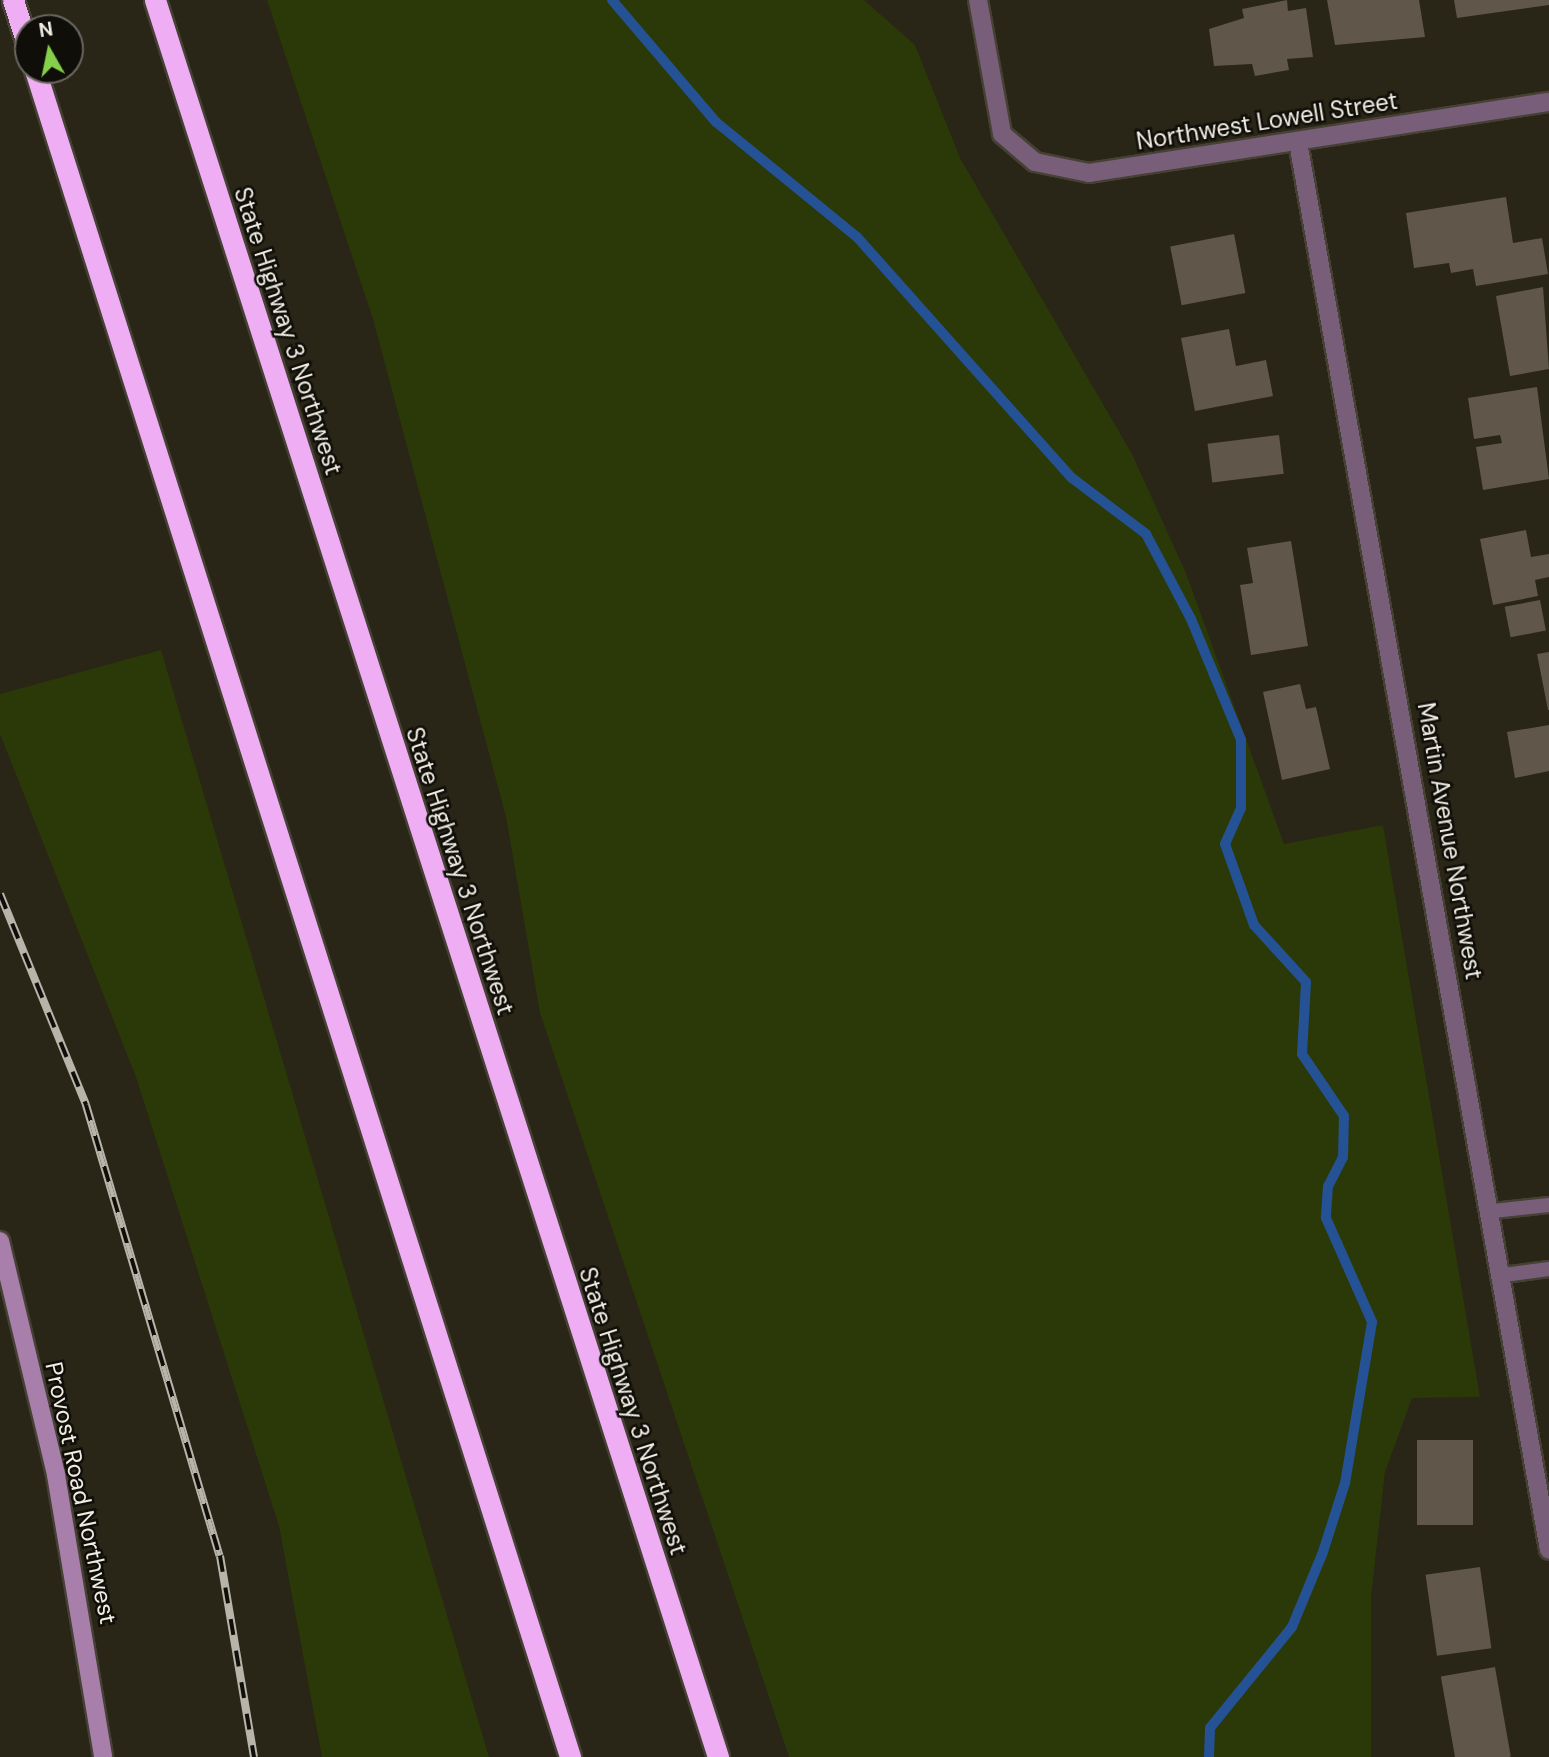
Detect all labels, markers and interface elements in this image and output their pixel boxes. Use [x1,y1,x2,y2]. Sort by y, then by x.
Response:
north arrow [14,14,84,84]
text: N [37,16,55,43]
street label: Northwest Lowell Street [1134,86,1400,156]
street label: State Highway 3 Northwest [228,184,348,478]
street label: Martin Avenue Northwest [1411,700,1489,982]
street label: State Highway 3 Northwest [400,724,520,1018]
street label: State Highway 3 Northwest [573,1264,693,1558]
street label: Provost Road Northwest [39,1359,123,1627]

